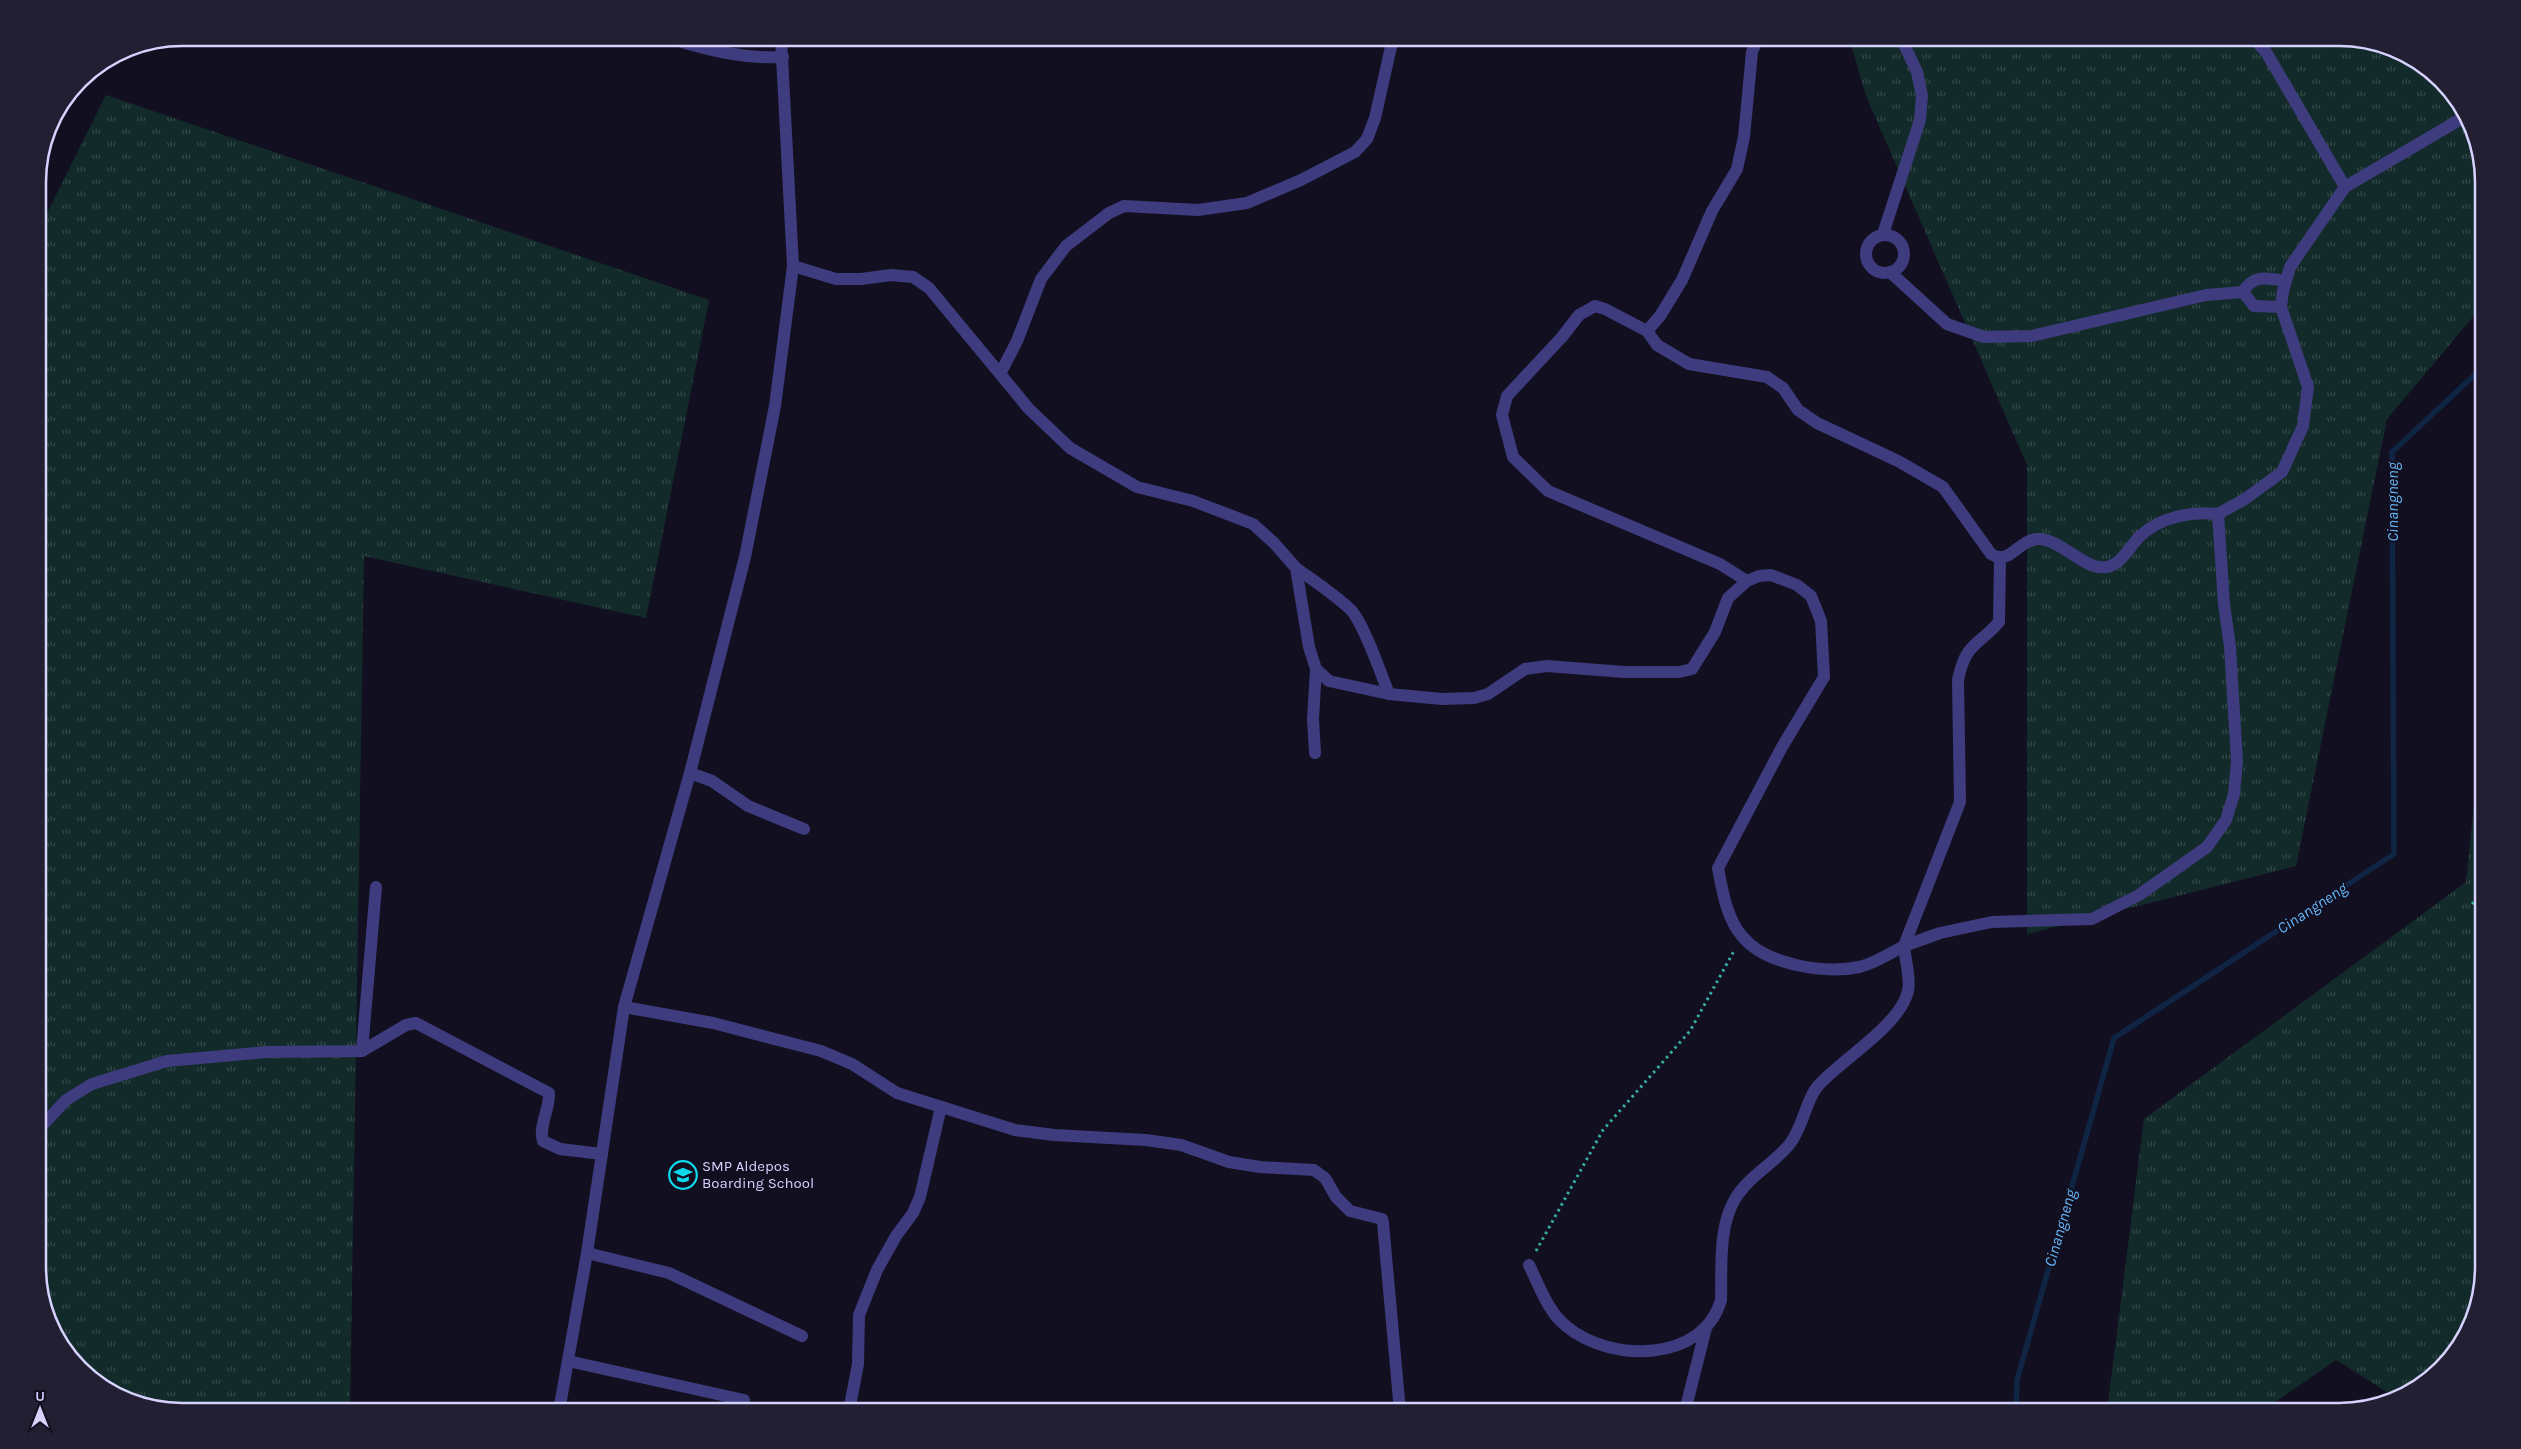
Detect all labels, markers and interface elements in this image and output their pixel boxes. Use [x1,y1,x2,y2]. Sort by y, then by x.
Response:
water label: Cinangneng [2383,461,2402,542]
water label: Cinangneng [2273,878,2351,938]
place label: SMP Aldepos Boarding School [702,1157,814,1192]
school or university icon: SMP Aldepos Boarding School [668,1160,698,1190]
water label: Cinangneng [2040,1186,2080,1269]
north arrow [15,1384,65,1434]
text: U [35,1388,45,1405]

